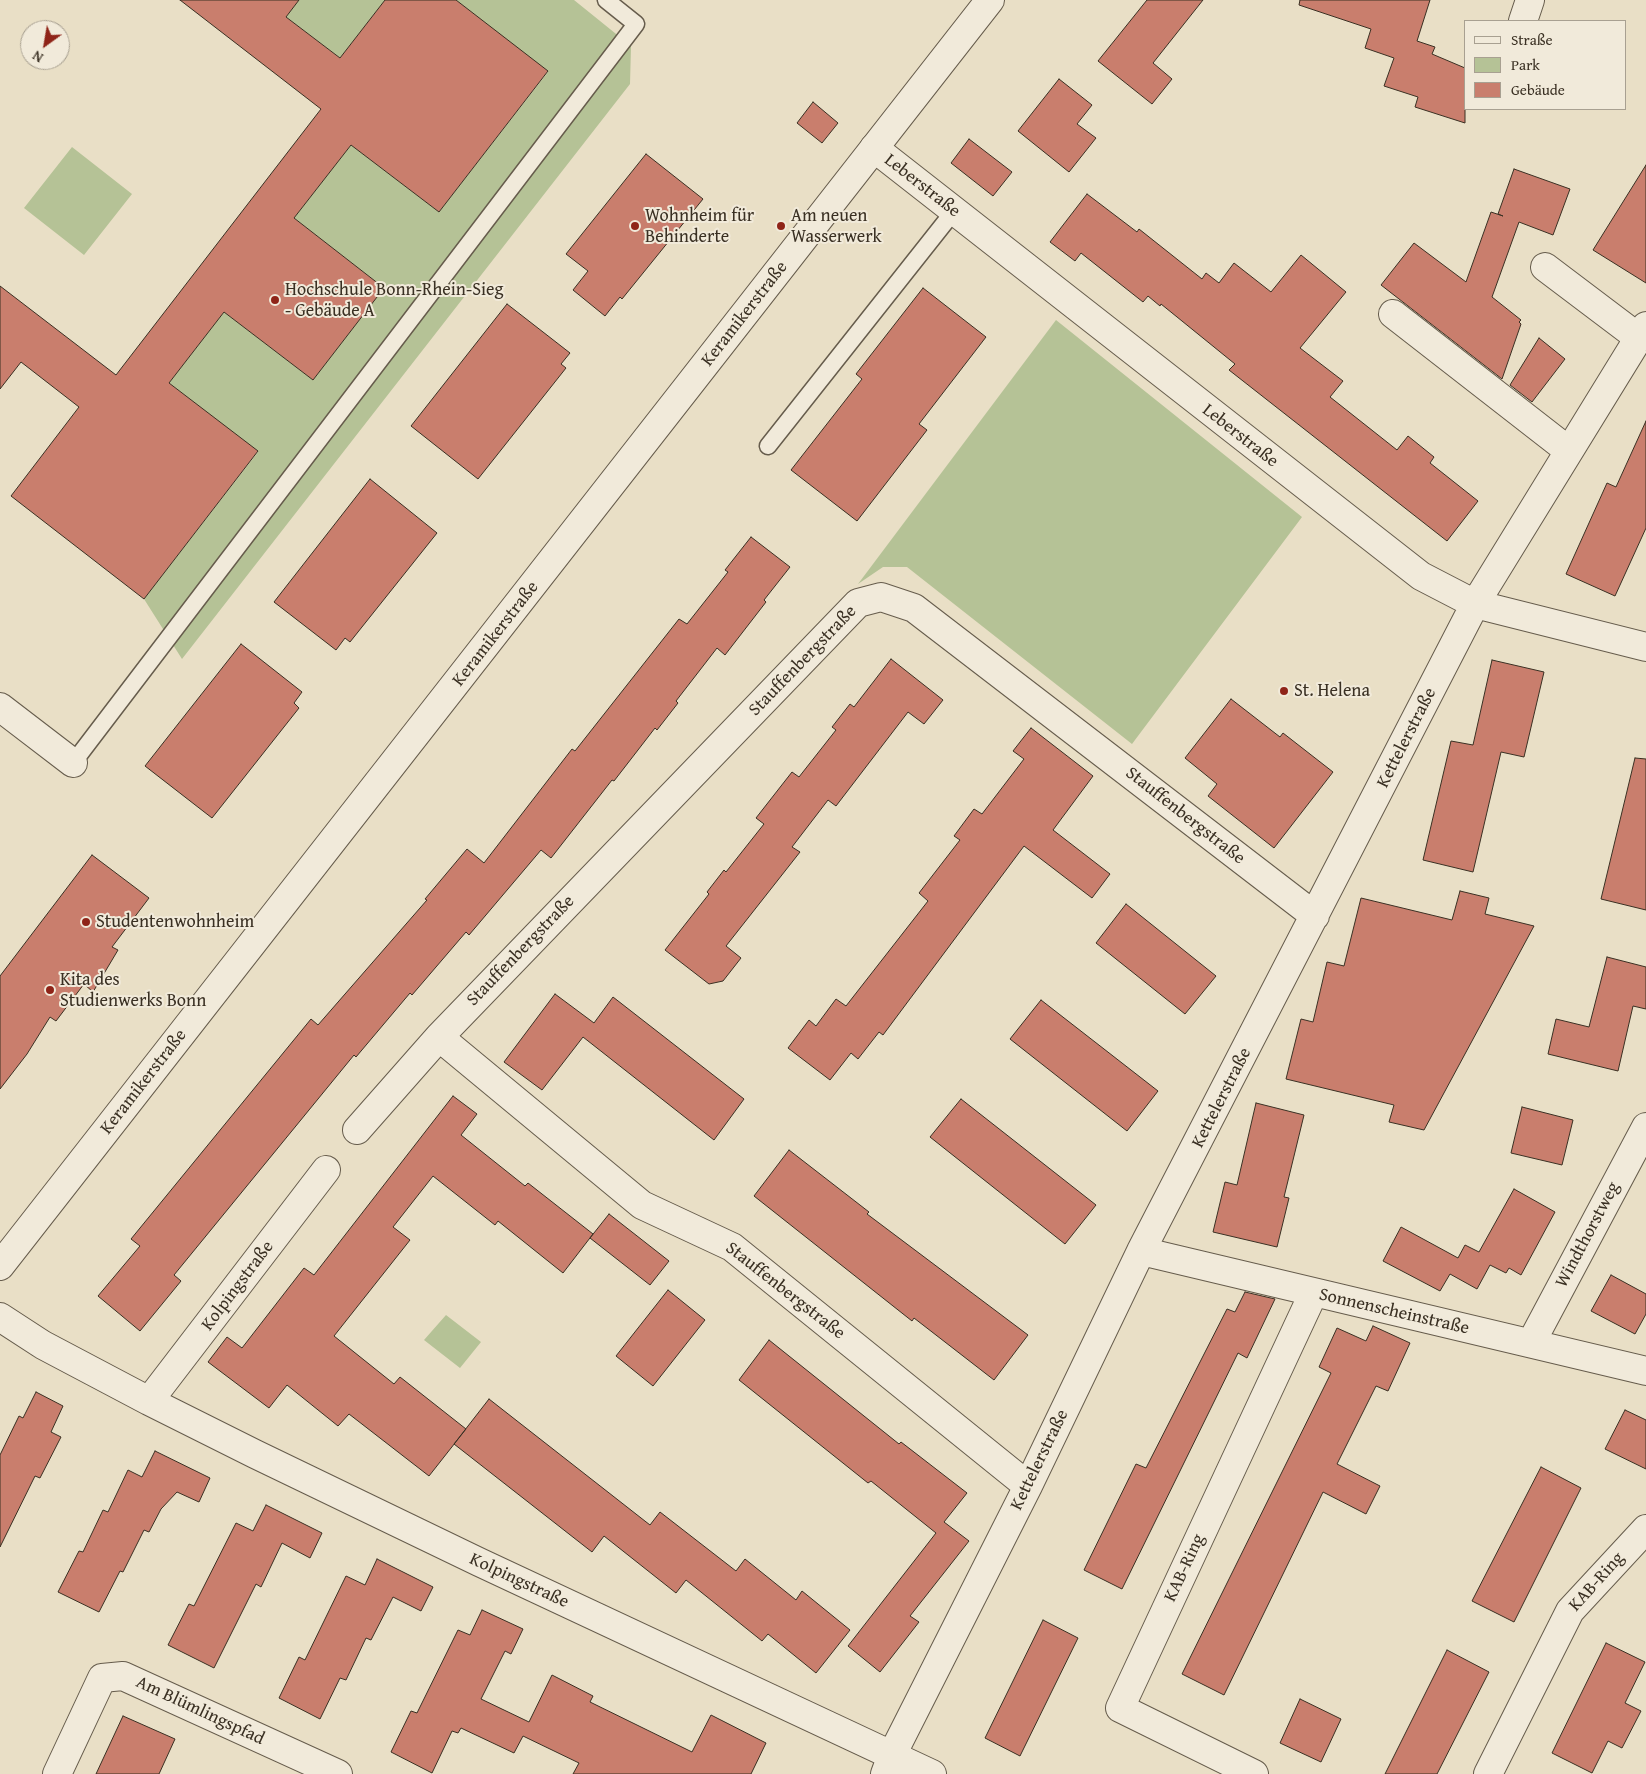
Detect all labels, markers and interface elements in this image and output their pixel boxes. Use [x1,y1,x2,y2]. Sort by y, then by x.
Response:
north arrow [20,20,70,70]
legend [1464,20,1626,110]
text: Straße [1511,29,1553,50]
text: N [28,46,47,68]
text: Park [1511,54,1540,75]
text: Gebäude [1511,79,1565,100]
street label: Leberstraße [880,150,964,222]
place label: Wohnheim für Behinderte [645,205,754,248]
place label: Am neuen Wasserwerk [791,205,882,248]
marker: Wohnheim für Behinderte [629,220,641,232]
marker: Am neuen Wasserwerk [775,220,787,232]
street label: Keramikerstraße [697,257,793,371]
place label: Hochschule Bonn-Rhein-Sieg - Gebäude A [285,279,503,322]
marker: Hochschule Bonn-Rhein-Sieg - Gebäude A [269,294,281,306]
street label: Leberstraße [1198,400,1282,472]
street label: Keramikerstraße [448,577,544,691]
street label: Stauffenbergstraße [745,601,861,721]
place label: St. Helena [1294,680,1370,702]
street label: Kettelerstraße [1373,684,1441,792]
marker: St. Helena [1278,685,1290,697]
street label: Stauffenbergstraße [1121,763,1249,869]
street label: Stauffenbergstraße [463,891,579,1011]
place label: Studentenwohnheim [96,911,254,933]
marker: Studentenwohnheim [80,916,92,928]
place label: Kita des Studienwerks Bonn [60,969,206,1012]
marker: Kita des Studienwerks Bonn [44,984,56,996]
street label: Keramikerstraße [96,1025,192,1139]
street label: Kettelerstraße [1188,1044,1256,1152]
street label: Windthorstweg [1551,1179,1625,1291]
street label: Kolpingstraße [197,1237,279,1335]
street label: Stauffenbergstraße [721,1238,849,1344]
street label: Sonnenscheinstraße [1317,1284,1471,1340]
street label: Kettelerstraße [1006,1406,1074,1514]
street label: KAB-Ring [1160,1531,1210,1605]
street label: KAB-Ring [1565,1548,1629,1616]
street label: Kolpingstraße [466,1549,572,1613]
street label: Am Blümlingspfad [132,1672,268,1750]

